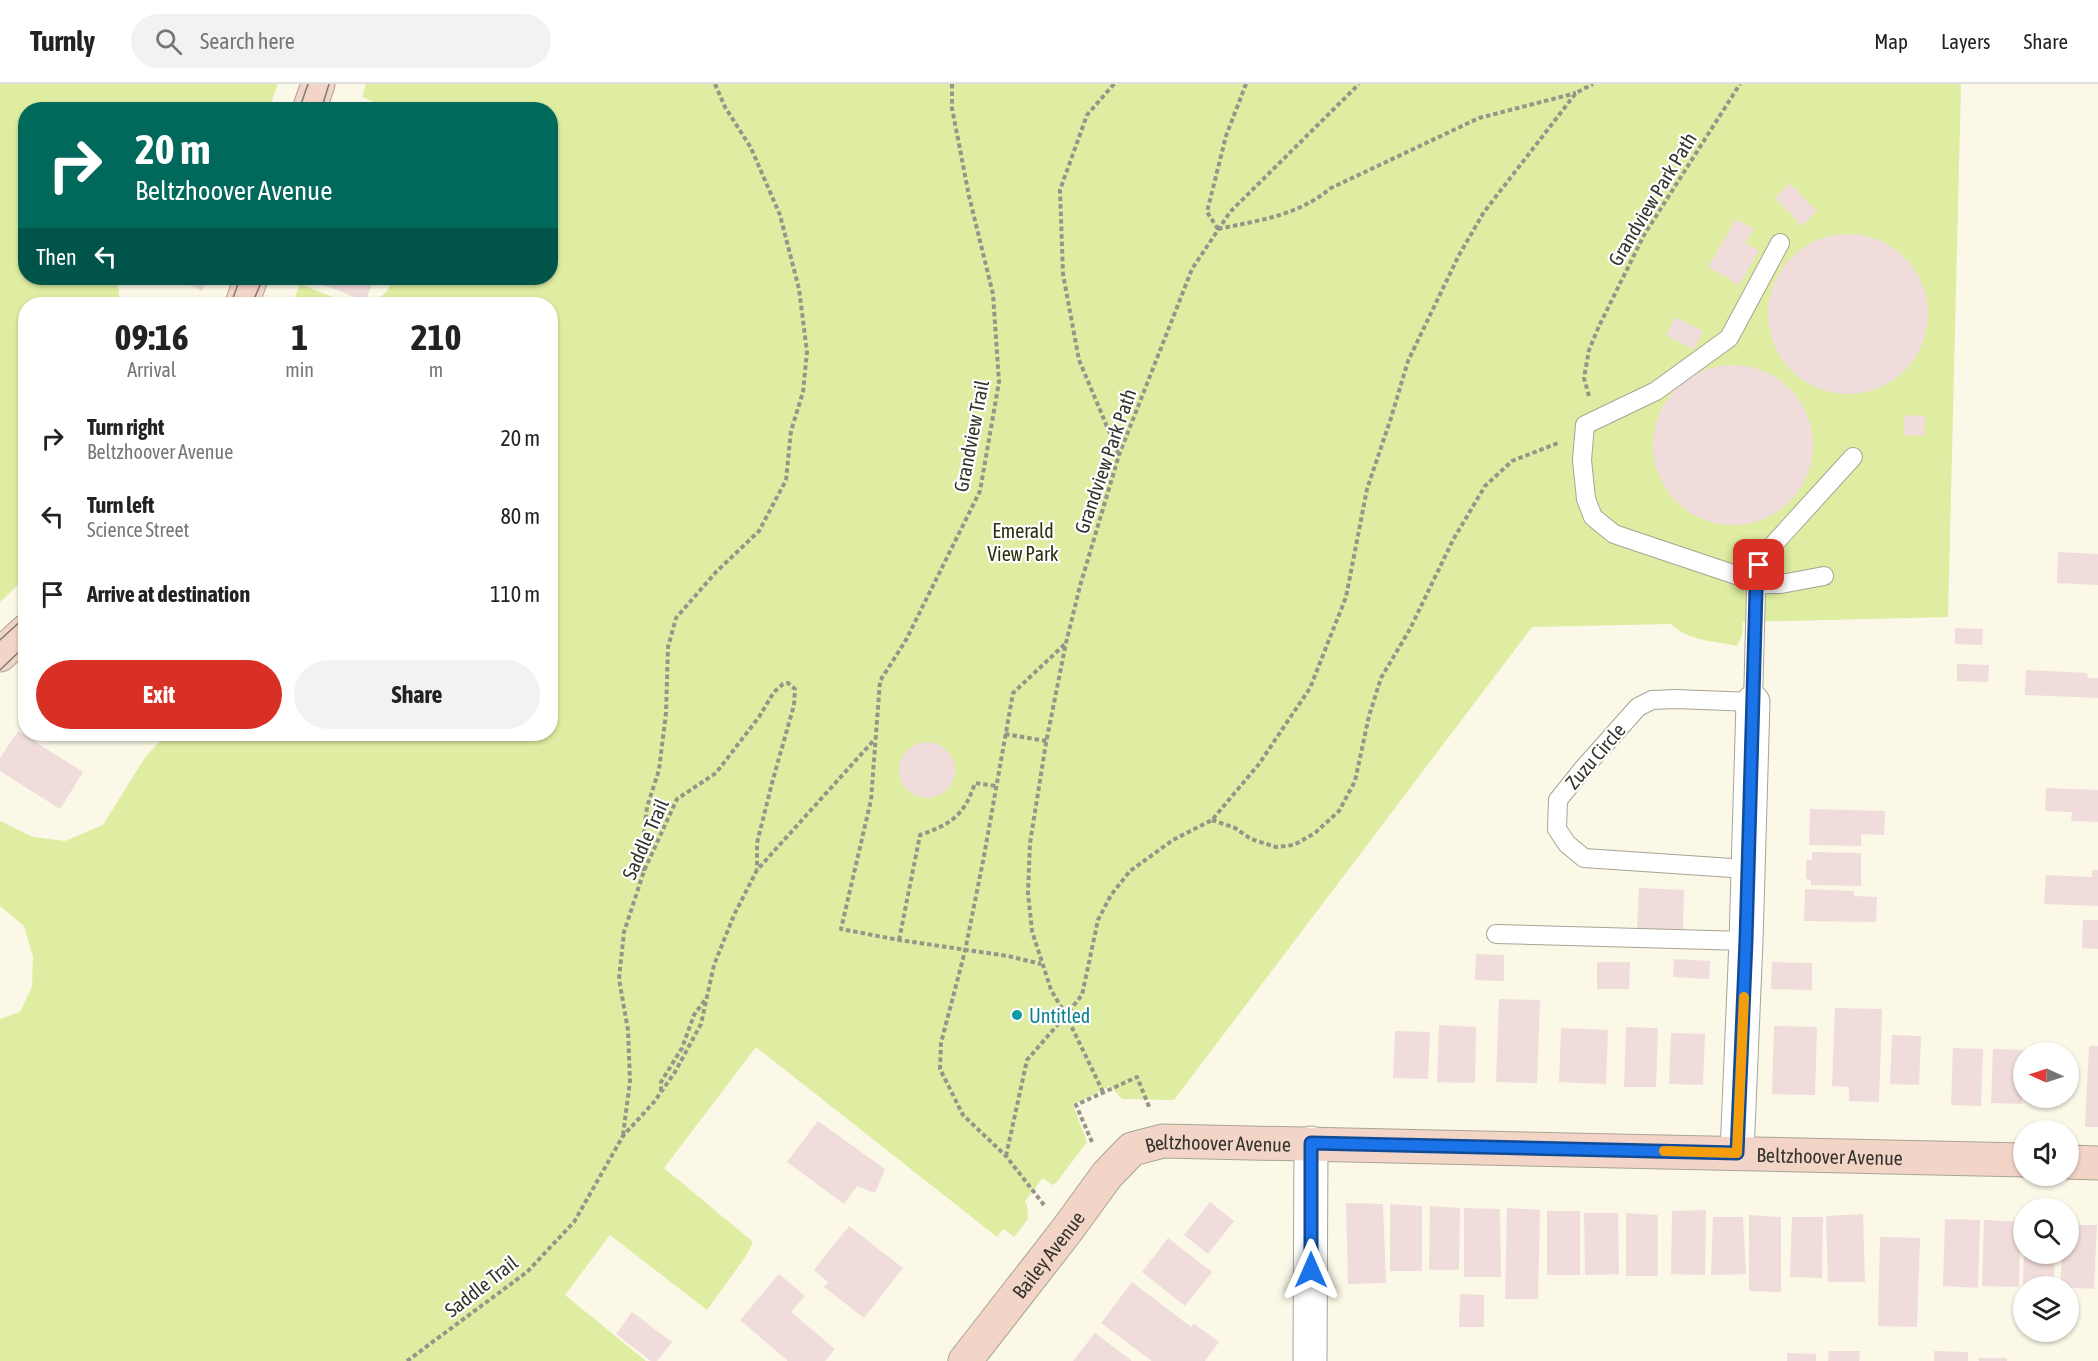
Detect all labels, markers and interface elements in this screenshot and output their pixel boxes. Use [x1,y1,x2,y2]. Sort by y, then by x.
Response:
search box [131,14,551,68]
text: Turnly [30,25,95,57]
icon: search [152,25,185,58]
text: Search here [200,28,295,54]
text: Map [1874,29,1908,53]
text: Layers [1941,29,1991,53]
text: Share [2024,29,2068,53]
text: 20 m [135,125,210,173]
icon: right [36,126,114,204]
street label: Grandview Park Path [1603,128,1701,270]
text: Beltzhoover Avenue [135,175,332,206]
icon: left [89,240,122,273]
text: Then [36,244,77,270]
text: 09:16 [115,316,189,358]
text: 1 [291,316,308,358]
text: 210 [411,316,461,358]
text: Arrival [127,358,176,381]
text: min [285,358,314,381]
text: m [429,358,443,381]
street label: Grandview Trail [949,378,993,494]
street label: Grandview Park Path [1070,386,1140,536]
text: Turn right [87,414,164,440]
icon: right [36,422,69,455]
text: 20 m [500,425,540,451]
text: Beltzhoover Avenue [87,440,233,463]
text: Turn left [87,492,154,518]
icon: left [36,500,69,533]
text: 80 m [500,503,540,529]
text: Science Street [87,518,189,541]
park label: Emerald View Park [987,519,1059,565]
pin [1733,539,1784,590]
icon: arrive [1742,548,1775,581]
icon: arrive [36,578,69,611]
text: Arrive at destination [87,581,250,607]
text: 110 m [490,581,540,607]
button: Exit [36,660,282,729]
button: Share [294,660,540,729]
street label: Zuzu Circle [1560,719,1630,793]
street label: Saddle Trail [617,794,673,883]
place label: Untitled [1029,1004,1090,1027]
marker: Untitled [1010,1008,1024,1022]
north arrow [2013,1042,2079,1108]
map controls [2013,1042,2079,1342]
button: sound [2013,1120,2079,1186]
street label: Beltzhoover Avenue [1142,1130,1291,1157]
street label: Beltzhoover Avenue [1756,1143,1903,1169]
button: search [2013,1198,2079,1264]
street label: Bailey Avenue [1007,1206,1089,1303]
position arrow [1279,1238,1343,1302]
street label: Saddle Trail [440,1250,522,1321]
button: layers [2013,1276,2079,1342]

